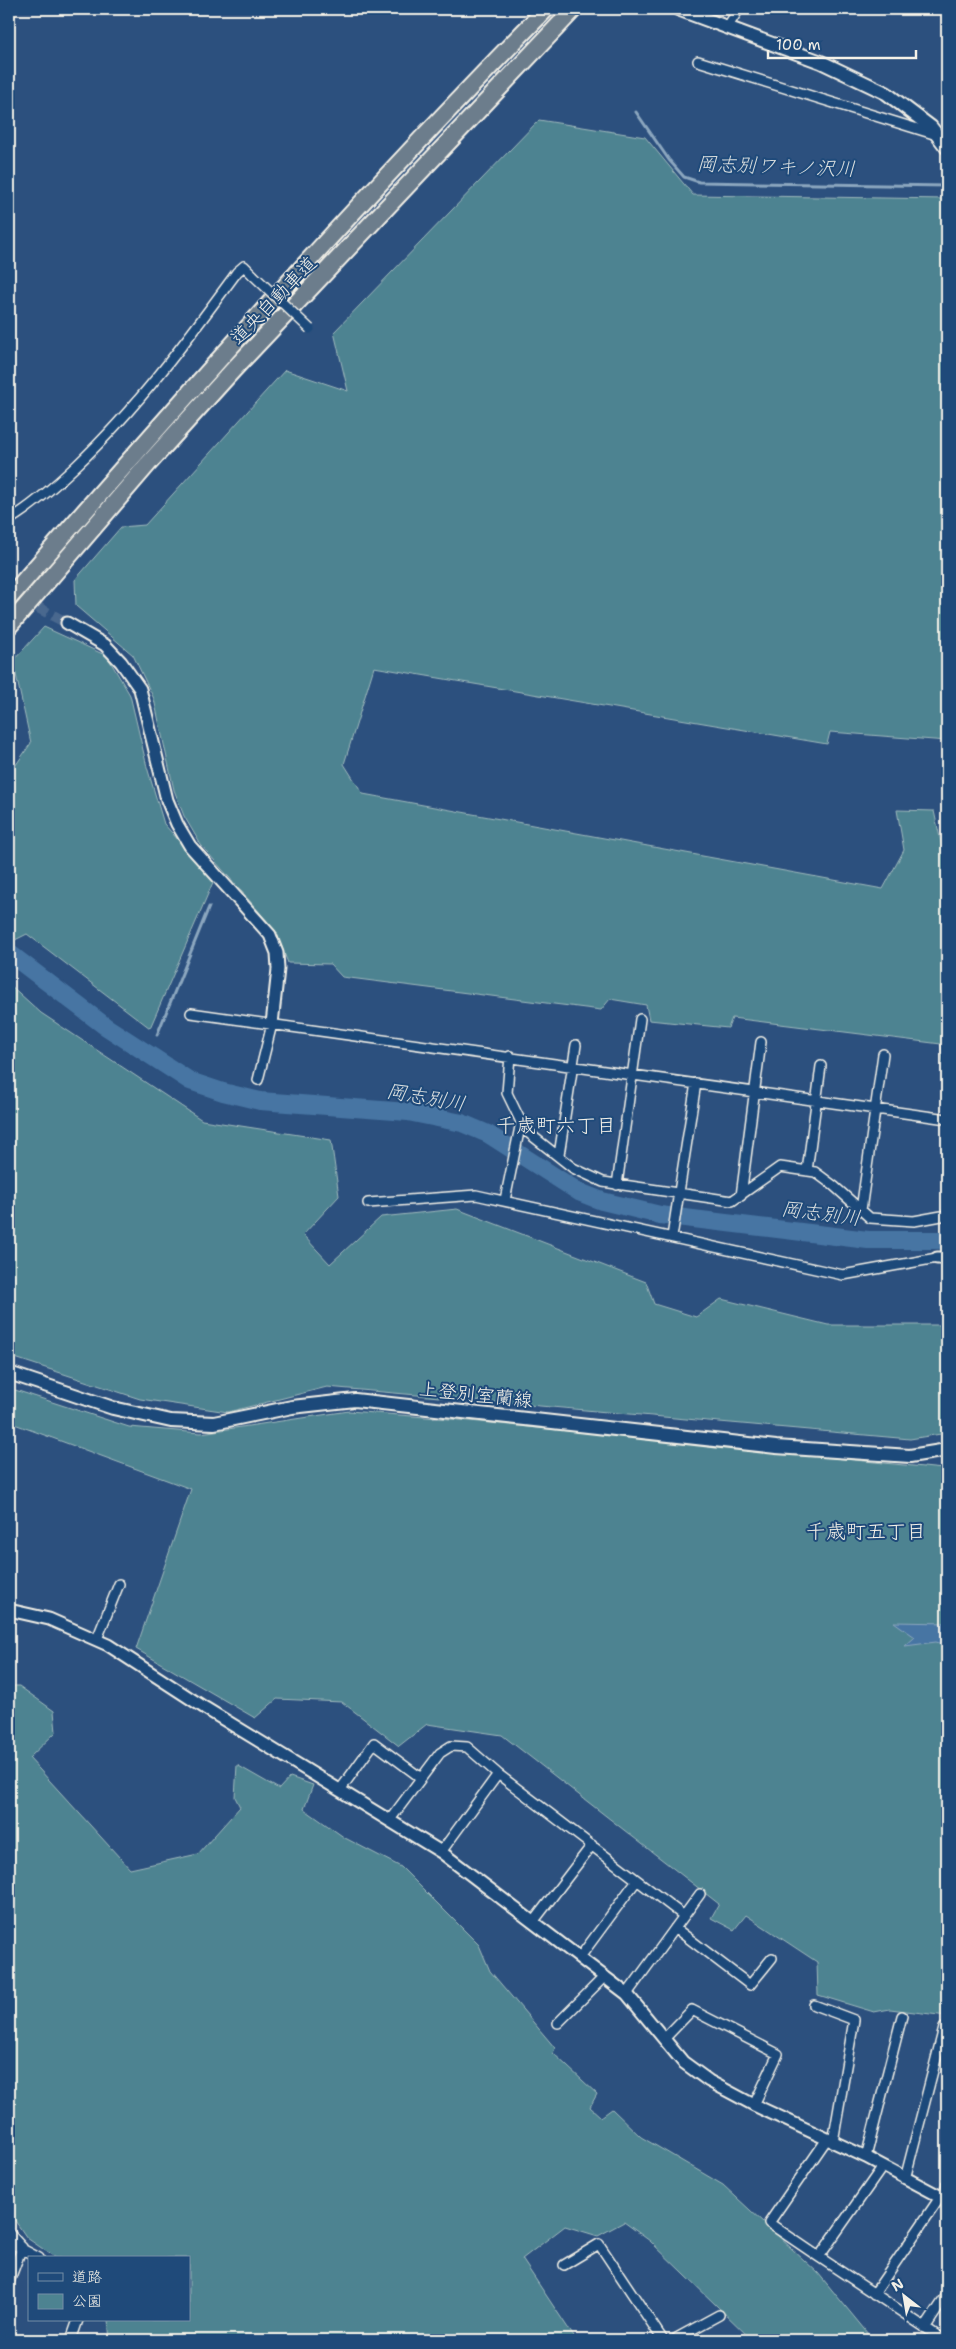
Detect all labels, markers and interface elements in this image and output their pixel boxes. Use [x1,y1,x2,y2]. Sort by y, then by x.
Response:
scale bar [768,28,916,60]
text: 100 m [776,35,821,55]
water label: 岡志別ワキノ沢川 [696,150,856,182]
street label: 道央自動車道 [225,251,322,350]
water label: 岡志別川 [384,1077,468,1117]
district label: 千歳町六丁目 [496,1112,616,1138]
water label: 岡志別川 [780,1195,862,1231]
street label: 上登別室蘭線 [418,1376,534,1413]
district label: 千歳町五丁目 [806,1518,926,1544]
legend [28,2256,190,2322]
text: 道路 [72,2267,102,2287]
north arrow [878,2272,928,2322]
text: N [888,2274,907,2295]
text: 公園 [72,2291,102,2311]

